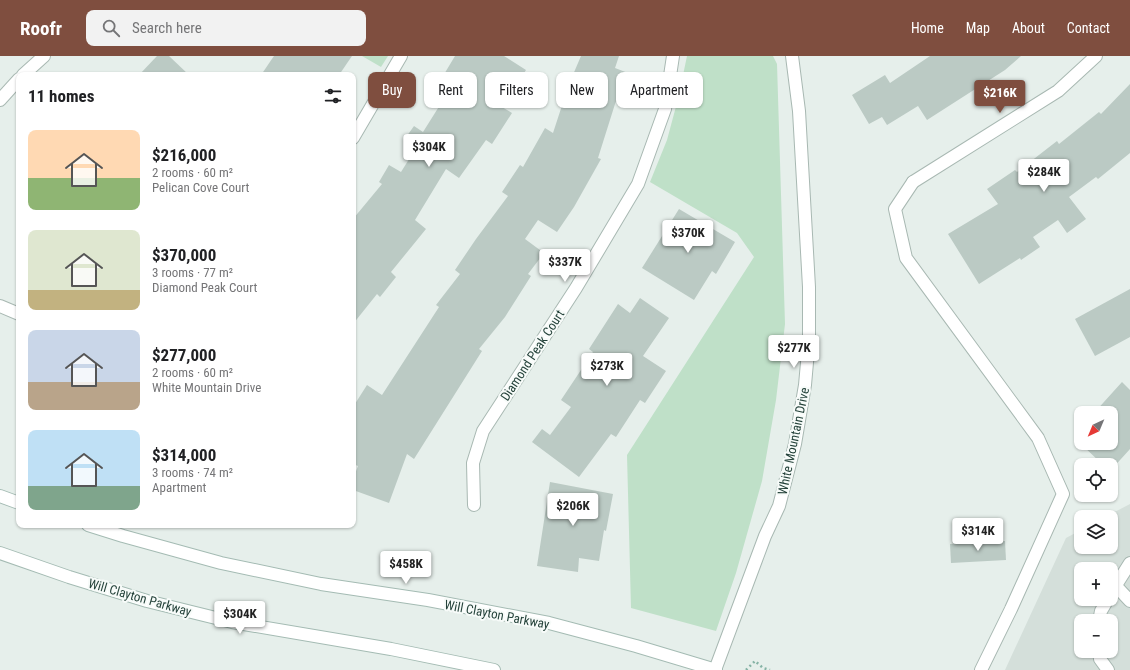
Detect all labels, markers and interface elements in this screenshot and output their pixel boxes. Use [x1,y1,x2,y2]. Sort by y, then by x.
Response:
search box [86,10,366,46]
text: Roofr [20,17,62,40]
icon: search [100,17,122,39]
text: Search here [132,19,202,37]
text: Home [911,20,944,36]
text: Map [966,20,990,36]
text: About [1012,20,1045,36]
text: Contact [1067,20,1110,36]
chip: Buy [368,72,416,108]
chip: Rent [424,72,477,108]
chip: Filters [485,72,548,108]
chip: New [556,72,608,108]
chip: Apartment [616,72,703,108]
pin: $216K [972,80,1028,114]
icon: filters [322,85,344,107]
text: $216K [983,85,1017,100]
text: 11 homes [28,86,94,106]
pin: $304K [401,134,457,168]
text: $304K [412,139,446,154]
text: $216,000 [152,145,216,165]
icon: home [60,146,108,194]
pin: $284K [1016,159,1072,193]
text: $284K [1027,164,1061,179]
text: 2 rooms · 60 m² [152,165,233,180]
text: Pelican Cove Court [152,180,249,195]
pin: $370K [660,220,716,254]
text: $370K [671,225,705,240]
text: $370,000 [152,245,216,265]
icon: home [60,246,108,294]
pin: $337K [537,249,593,283]
text: $337K [548,254,582,269]
text: 3 rooms · 77 m² [152,265,233,280]
text: Diamond Peak Court [152,280,257,295]
street label: Diamond Peak Court [497,307,567,403]
pin: $277K [766,335,822,369]
text: $277K [777,340,811,355]
text: $277,000 [152,345,216,365]
icon: home [60,346,108,394]
pin: $273K [579,353,635,387]
text: $273K [590,358,624,373]
text: 2 rooms · 60 m² [152,365,233,380]
text: White Mountain Drive [152,380,261,395]
street label: White Mountain Drive [775,386,812,496]
north arrow [1074,406,1118,450]
map controls [1074,406,1118,658]
text: $314,000 [152,445,216,465]
icon: home [60,446,108,494]
button: locate [1074,458,1118,502]
text: 3 rooms · 74 m² [152,465,233,480]
text: Apartment [152,480,206,495]
pin: $206K [545,493,601,527]
text: $206K [556,498,590,513]
button: layers [1074,510,1118,554]
pin: $314K [950,518,1006,552]
text: $314K [961,523,995,538]
pin: $458K [378,551,434,585]
text: $458K [389,556,423,571]
button: + [1074,562,1118,606]
street label: Will Clayton Parkway [87,576,194,620]
street label: Will Clayton Parkway [443,597,551,632]
pin: $304K [212,601,268,635]
text: $304K [223,606,257,621]
button: − [1074,614,1118,658]

